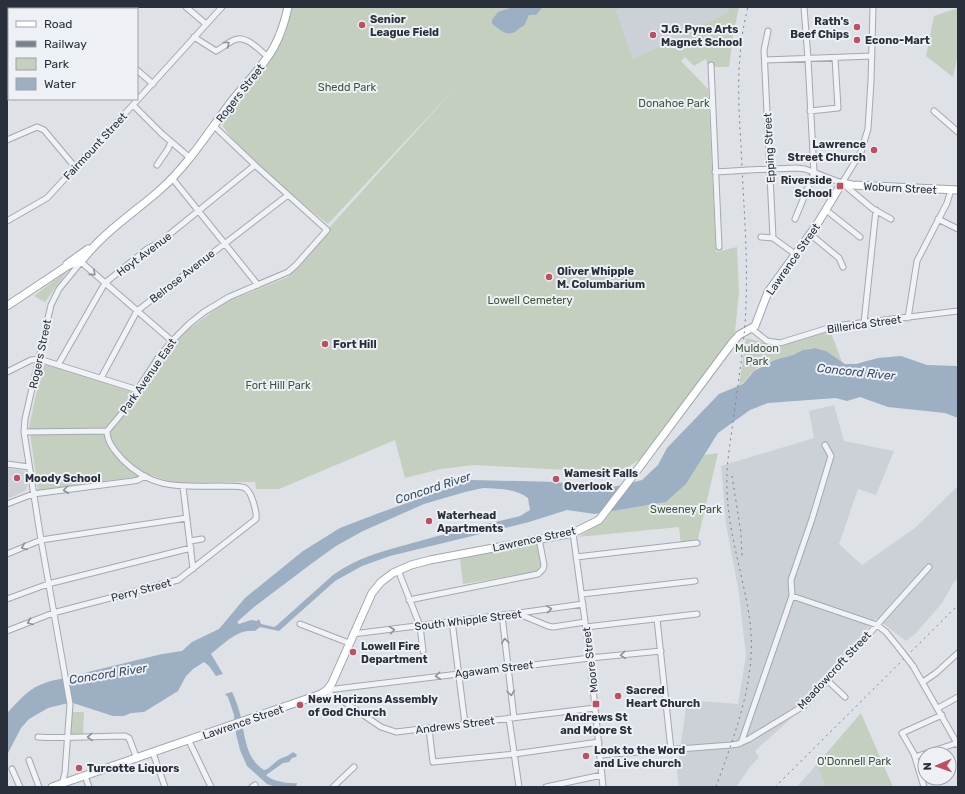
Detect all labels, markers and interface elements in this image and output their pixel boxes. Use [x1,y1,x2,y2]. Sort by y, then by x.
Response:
legend [8,8,138,100]
place label: Senior League Field [370,13,439,39]
place label: Rath's Beef Chips [790,15,849,41]
text: Road [44,17,72,31]
marker: Senior League Field [357,20,367,30]
marker: Rath's Beef Chips [852,22,862,32]
place label: J.G. Pyne Arts Magnet School [661,23,742,49]
marker: J.G. Pyne Arts Magnet School [648,30,658,40]
place label: Econo-Mart [865,34,930,47]
marker: Econo-Mart [852,35,862,45]
text: Railway [44,37,87,51]
one-way arrow [222,42,229,49]
text: Park [44,57,70,71]
street label: Rogers Street [214,61,268,125]
text: Water [44,77,76,91]
park label: Shedd Park [318,81,377,94]
park label: Donahoe Park [638,97,710,110]
street label: Fairmount Street [61,110,130,183]
street label: Epping Street [761,112,778,183]
place label: Lawrence Street Church [788,138,866,164]
marker: Lawrence Street Church [869,145,879,155]
place label: Riverside School [781,174,832,200]
street label: Woburn Street [863,180,938,197]
marker: Riverside School [835,181,845,191]
street label: Lawrence Street [764,220,823,298]
street label: Hoyt Avenue [114,230,174,279]
street label: Belrose Avenue [147,247,218,306]
place label: Oliver Whipple M. Columbarium [557,265,645,291]
one-way arrow [88,268,96,275]
marker: Oliver Whipple M. Columbarium [544,272,554,282]
park label: Lowell Cemetery [487,294,573,307]
street label: Billerica Street [826,313,903,336]
street label: Rogers Street [27,318,54,390]
street label: Park Avenue East [118,336,180,416]
place label: Fort Hill [333,338,377,351]
marker: Fort Hill [320,339,330,349]
park label: Muldoon Park [735,342,779,368]
water label: Concord River [816,361,896,383]
park label: Fort Hill Park [245,379,311,392]
place label: Wamesit Falls Overlook [564,467,638,493]
water label: Concord River [393,469,473,507]
place label: Moody School [25,472,101,485]
marker: Moody School [12,473,22,483]
marker: Wamesit Falls Overlook [551,474,561,484]
one-way arrow [62,485,69,494]
park label: Sweeney Park [650,503,722,516]
place label: Waterhead Apartments [437,509,503,535]
marker: Waterhead Apartments [424,516,434,526]
street label: Lawrence Street [491,524,578,555]
one-way arrow [20,542,28,550]
street label: Perry Street [110,576,173,605]
one-way arrow [546,605,552,614]
street label: South Whipple Street [414,607,523,634]
one-way arrow [27,617,34,625]
one-way arrow [389,626,395,635]
street label: Moore Street [580,626,601,694]
street label: Meadowcroft Street [795,628,874,712]
one-way arrow [501,638,510,644]
place label: Lowell Fire Department [361,640,428,666]
marker: Lowell Fire Department [348,647,358,657]
one-way arrow [620,650,626,659]
street label: Agawam Street [454,658,535,681]
water label: Concord River [68,661,148,687]
one-way arrow [435,671,441,680]
place label: Sacred Heart Church [626,684,700,710]
one-way arrow [506,689,515,696]
marker: Sacred Heart Church [613,691,623,701]
place label: New Horizons Assembly of God Church [308,693,438,719]
marker: Andrews St and Moore St [591,699,601,709]
marker: New Horizons Assembly of God Church [295,700,305,710]
street label: Lawrence Street [201,702,286,742]
place label: Andrews St and Moore St [560,711,632,737]
street label: Andrews Street [415,714,496,737]
one-way arrow [87,732,93,741]
place label: Look to the Word and Live church [594,744,685,770]
north arrow [917,746,957,786]
marker: Look to the Word and Live church [581,751,591,761]
park label: O'Donnell Park [817,755,891,768]
place label: Turcotte Liquors [87,762,179,775]
text: N [921,762,934,771]
marker: Turcotte Liquors [74,763,84,773]

